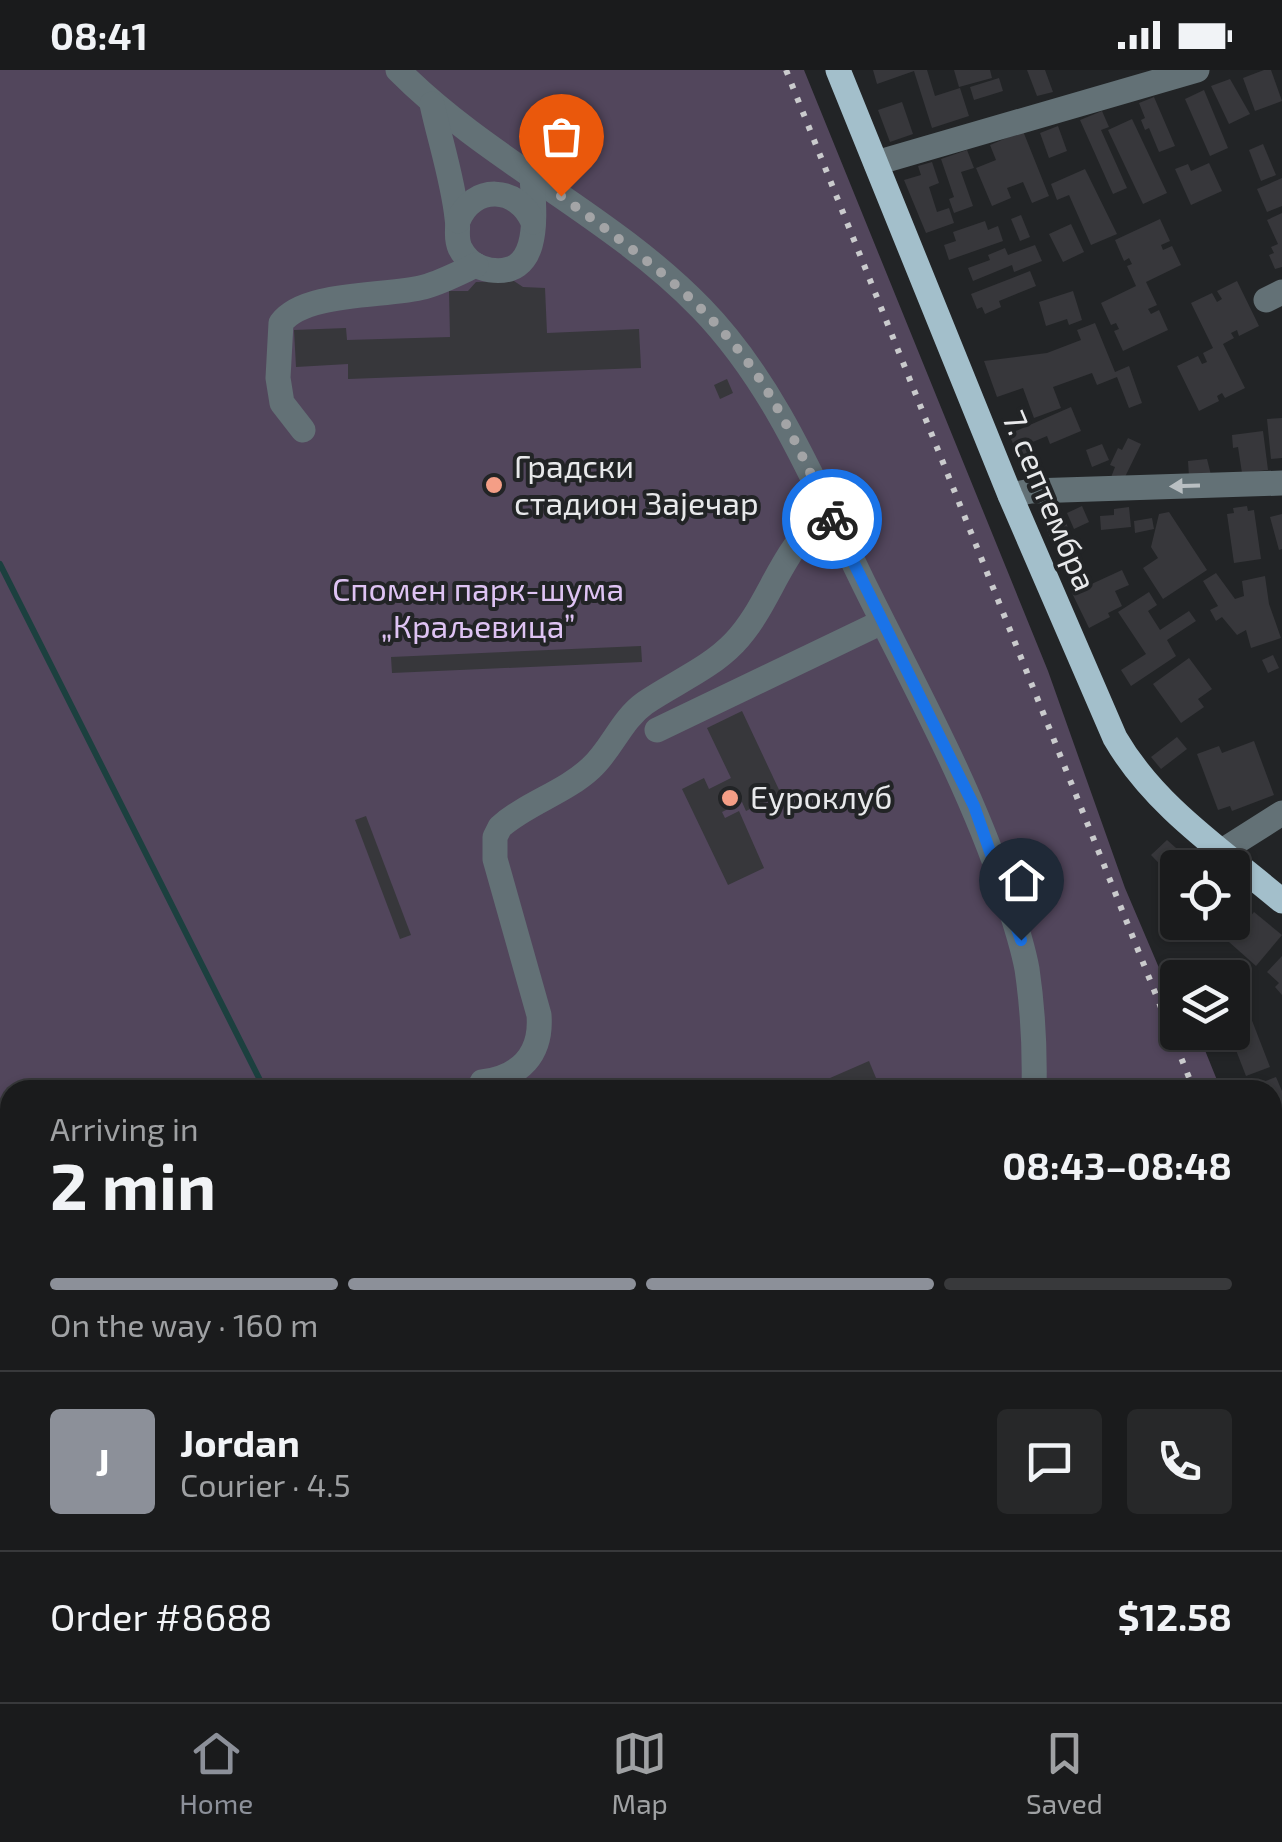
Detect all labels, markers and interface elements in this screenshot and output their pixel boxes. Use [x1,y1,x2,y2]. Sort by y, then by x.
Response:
text: 08:41 [50,12,148,58]
pin [519,94,604,197]
icon: bag [534,109,589,164]
street label: 7. септембра [996,404,1106,596]
place label: Градски стадион Зајечар [514,446,759,522]
courier [782,469,882,569]
marker: Градски стадион Зајечар [483,474,505,496]
one-way arrow [1168,479,1200,495]
icon: bike [805,492,860,547]
park label: Спомен парк-шума „Краљевица” [332,569,624,644]
place label: Еуроклуб [750,777,892,816]
marker: Еуроклуб [719,787,741,809]
pin [979,838,1064,941]
map controls [1160,850,1250,1050]
button: locate [1160,850,1250,940]
icon: home [994,853,1049,908]
button: layers [1160,960,1250,1050]
text: Arriving in [50,1109,199,1147]
text: 08:43–08:48 [1002,1142,1232,1188]
text: 2 min [50,1145,216,1223]
text: On the way · 160 m [50,1305,318,1343]
button: chat [997,1409,1102,1514]
button: phone [1127,1409,1232,1514]
text: Jordan [180,1419,300,1465]
text: J [95,1438,110,1484]
text: Courier · 4.5 [180,1465,351,1503]
text: Order #8688 [50,1593,272,1639]
text: $12.58 [1118,1593,1232,1639]
tab: Home [179,1726,253,1820]
tab: Map [612,1726,668,1820]
tab: Saved [1026,1726,1103,1820]

